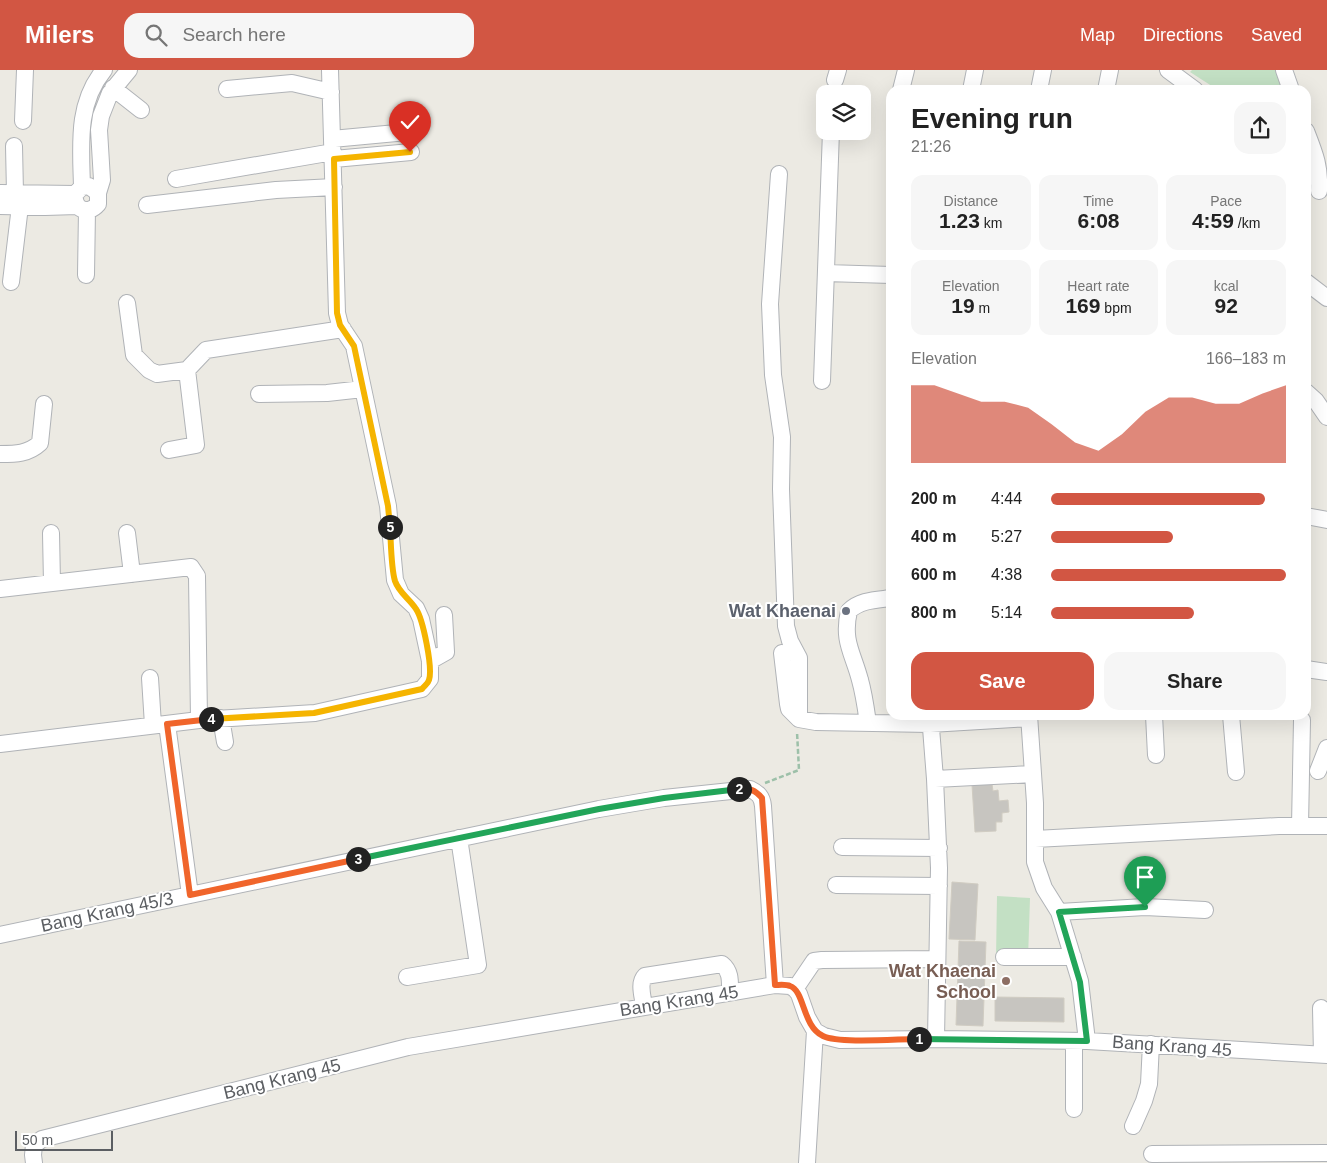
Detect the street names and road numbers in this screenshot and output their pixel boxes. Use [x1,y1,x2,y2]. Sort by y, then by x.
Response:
street label: Bang Krang 45/3 [39,888,175,936]
street label: Bang Krang 45 [618,982,740,1020]
street label: Bang Krang 45 [1111,1032,1233,1060]
street label: Bang Krang 45 [221,1055,343,1103]

